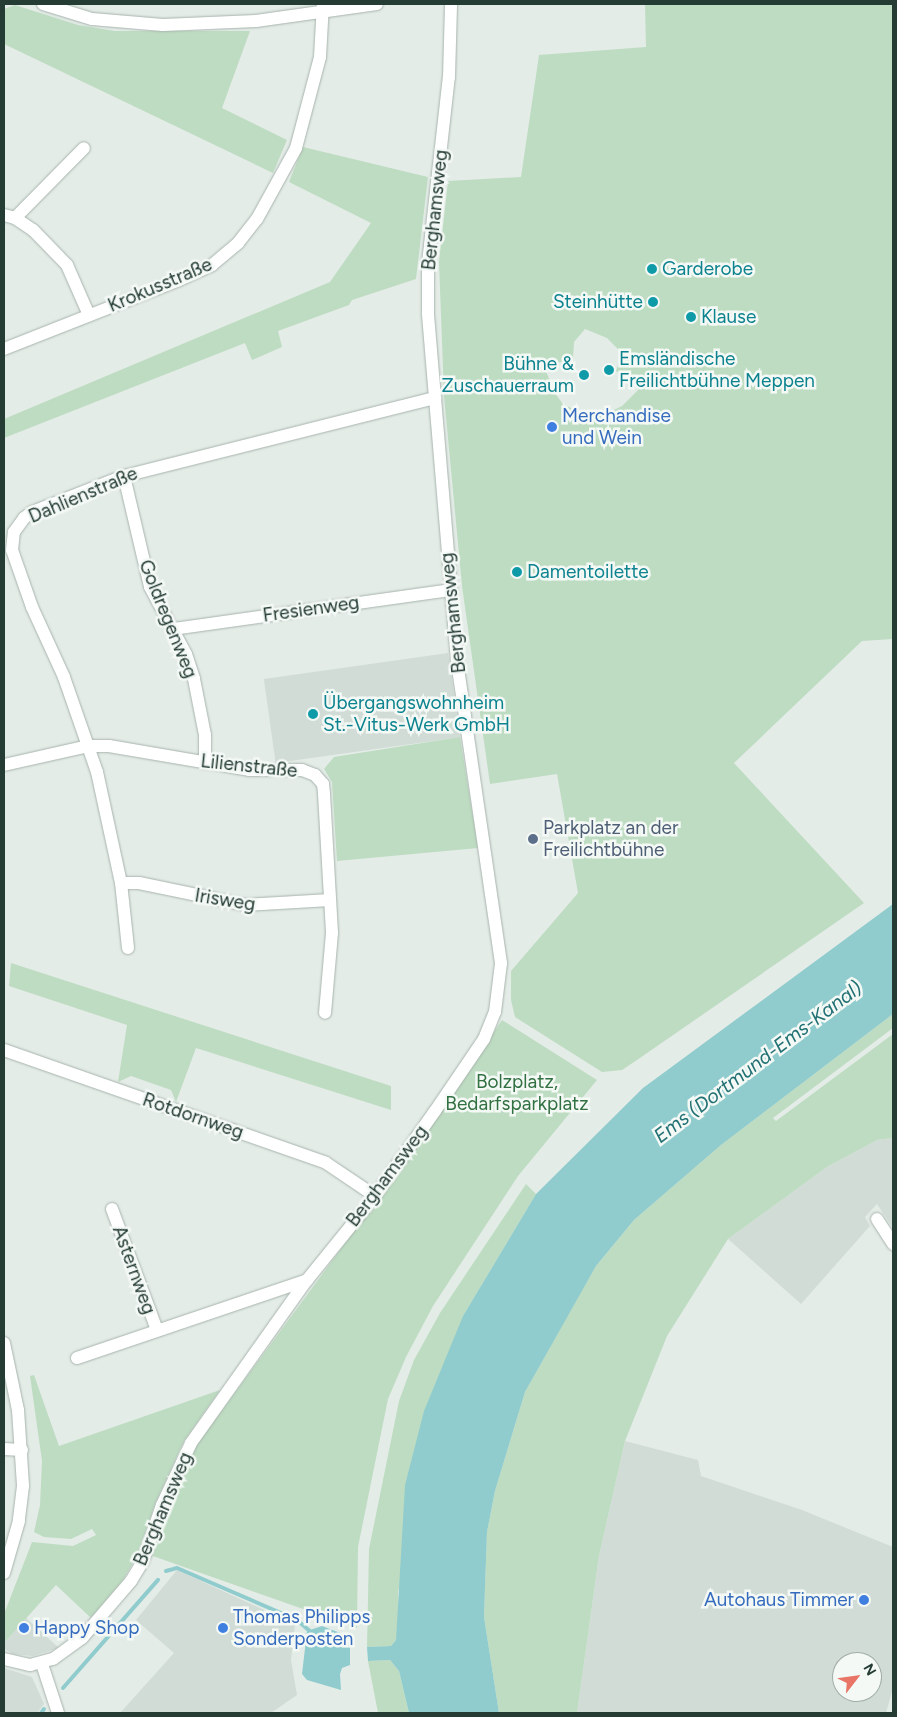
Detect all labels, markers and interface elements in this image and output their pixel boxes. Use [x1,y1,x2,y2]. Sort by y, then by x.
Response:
street label: Berghamsweg [417,149,453,271]
street label: Krokusstraße [105,253,215,317]
place label: Garderobe [662,258,753,280]
marker: Garderobe [646,263,658,275]
place label: Steinhütte [553,291,643,313]
marker: Steinhütte [647,296,659,308]
place label: Klause [701,306,756,328]
marker: Klause [685,311,697,323]
place label: Emsländische Freilichtbühne Meppen [619,348,815,392]
place label: Bühne & Zuschauerraum [442,353,574,397]
marker: Emsländische Freilichtbühne Meppen [603,364,615,376]
marker: Bühne & Zuschauerraum [578,369,590,381]
place label: Merchandise und Wein [562,405,671,449]
marker: Merchandise und Wein [546,421,558,433]
street label: Dahlienstraße [25,462,141,528]
street label: Berghamsweg [435,552,471,674]
street label: Goldregenweg [134,556,202,682]
place label: Damentoilette [527,561,649,583]
marker: Damentoilette [511,566,523,578]
street label: Fresienweg [261,591,361,627]
place label: Übergangswohnheim St.-Vitus-Werk GmbH [323,692,510,736]
marker: Übergangswohnheim St.-Vitus-Werk GmbH [307,708,319,720]
street label: Lilienstraße [200,750,298,782]
place label: Parkplatz an der Freilichtbühne [543,817,678,861]
marker: Parkplatz an der Freilichtbühne [527,833,539,845]
street label: Irisweg [193,884,257,916]
water label: Ems (Dortmund-Ems-Kanal) [649,976,867,1148]
park label: Bolzplatz, Bedarfsparkplatz [445,1071,589,1115]
street label: Rotdornweg [140,1088,246,1144]
street label: Berghamsweg [341,1121,433,1231]
street label: Asternweg [108,1223,160,1317]
street label: Berghamsweg [129,1449,197,1569]
place label: Autohaus Timmer [704,1589,854,1611]
marker: Autohaus Timmer [858,1594,870,1606]
place label: Thomas Philipps Sonderposten [233,1606,370,1650]
place label: Happy Shop [34,1617,139,1639]
marker: Happy Shop [18,1622,30,1634]
marker: Thomas Philipps Sonderposten [217,1622,229,1634]
north arrow [832,1652,882,1702]
text: N [859,1661,880,1679]

